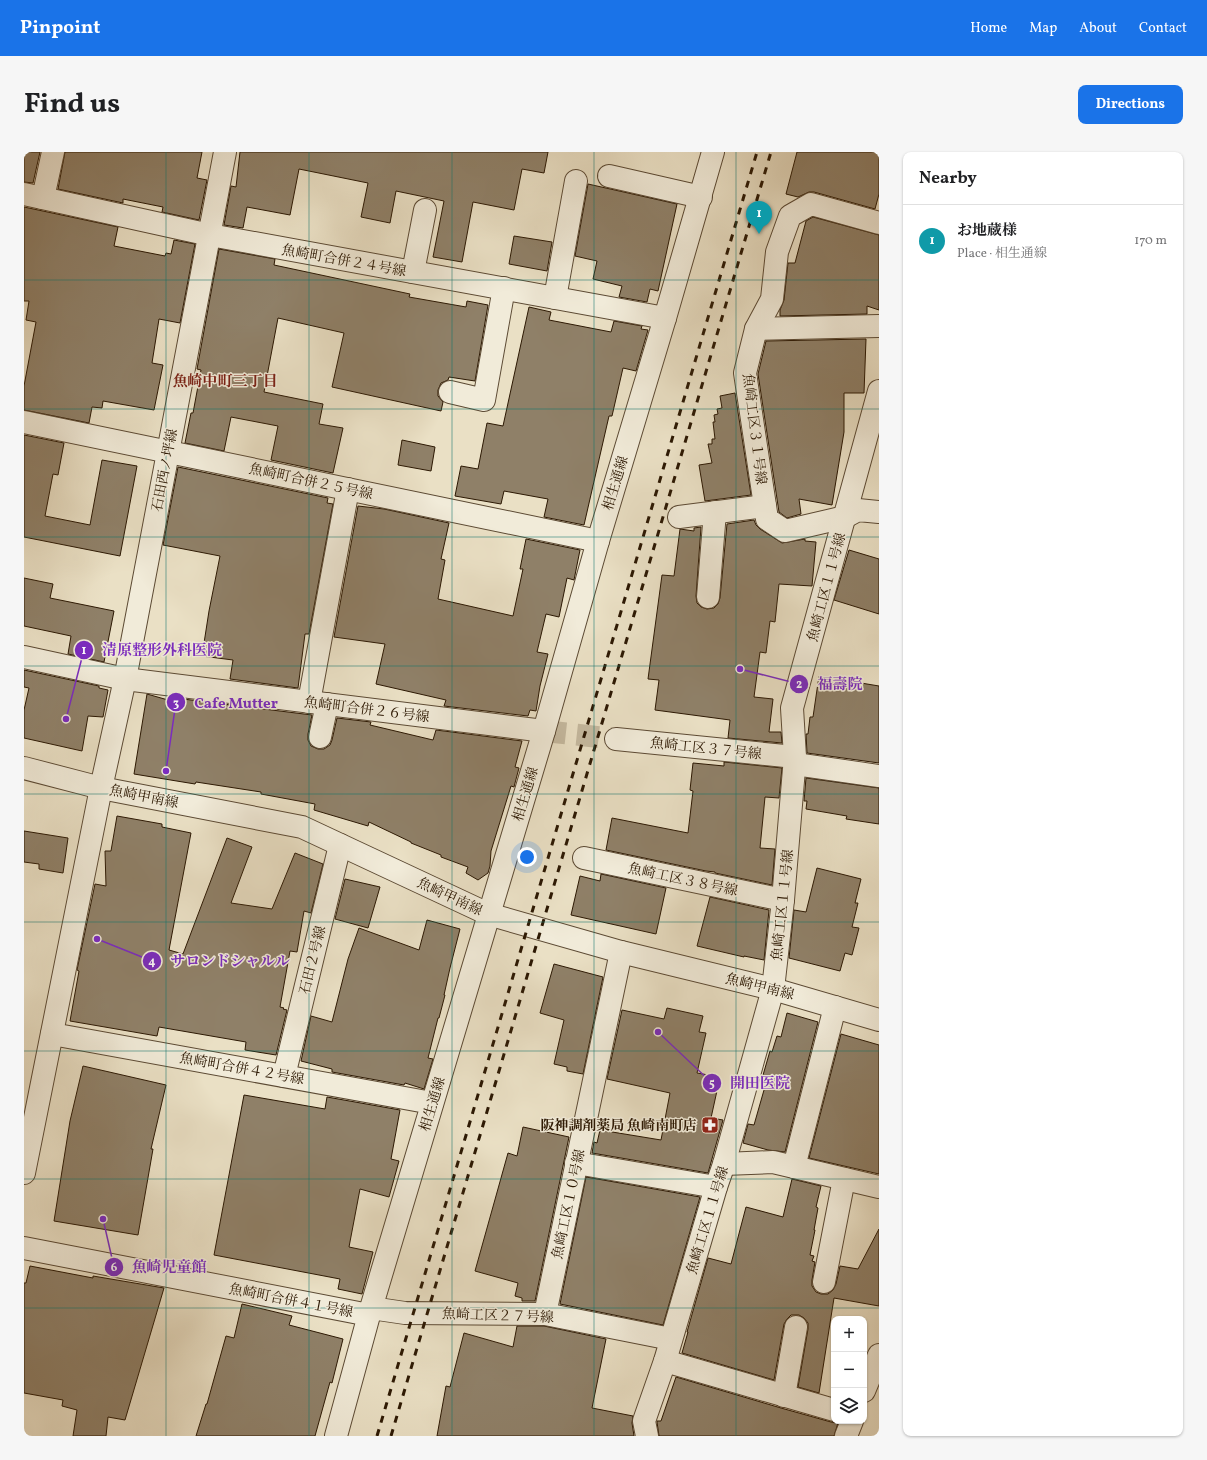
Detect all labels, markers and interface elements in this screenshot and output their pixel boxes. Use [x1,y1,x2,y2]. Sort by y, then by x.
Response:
text: Pinpoint [20,15,100,41]
text: Home [970,19,1007,38]
text: Map [1029,19,1057,38]
text: About [1079,19,1117,38]
text: Contact [1139,19,1187,38]
text: Find us [24,85,120,124]
button: Directions [1078,85,1183,124]
text: Nearby [919,167,977,190]
pin: 1 [746,201,772,234]
text: お地蔵様 [957,221,1017,242]
text: 1 [929,232,935,250]
text: 170 m [1134,232,1167,250]
street label: 魚崎町合併２４号線 [280,241,407,282]
text: Place · 相生通線 [957,245,1047,263]
district label: 魚崎中町三丁目 [172,372,278,393]
street label: 魚崎工区３１号線 [737,372,770,486]
street label: 石田西ノ坪線 [148,427,183,513]
street label: 相生通線 [599,454,634,513]
street label: 魚崎町合併２５号線 [247,460,374,505]
street label: 魚崎工区１１号線 [804,531,851,644]
callout: 清原整形外科医院 [74,637,230,664]
text: 清原整形外科医院 [102,641,222,662]
text: 1 [82,643,87,659]
callout: 福壽院 [789,671,870,698]
text: 福壽院 [817,675,863,696]
text: 2 [796,677,802,693]
callout: Cafe Mutter [166,689,286,716]
street label: 魚崎町合併２６号線 [303,693,431,728]
text: Cafe Mutter [194,694,278,715]
text: 3 [173,696,179,712]
street label: 魚崎工区３７号線 [649,734,763,765]
street label: 相生通線 [509,765,544,824]
street label: 魚崎甲南線 [108,781,180,813]
your location [517,847,537,867]
street label: 魚崎工区１１号線 [768,848,799,962]
street label: 魚崎工区３８号線 [626,860,739,901]
street label: 魚崎甲南線 [414,874,485,921]
street label: 石田２号線 [296,924,331,997]
callout: サロンドシャルル [142,947,298,974]
text: サロンドシャルル [170,952,290,973]
text: 4 [148,954,156,970]
street label: 魚崎甲南線 [723,970,796,1005]
street label: 魚崎町合併４２号線 [178,1049,305,1090]
callout: 開田医院 [702,1070,798,1097]
text: 開田医院 [730,1074,790,1095]
street label: 相生通線 [416,1075,451,1134]
text: 5 [709,1076,715,1092]
pharmacy icon: 阪神調剤薬局 魚崎南町店 [700,1115,720,1135]
place label: 阪神調剤薬局 魚崎南町店 [540,1117,697,1136]
street label: 魚崎工区１０号線 [549,1148,590,1261]
street label: 魚崎工区１１号線 [683,1164,734,1277]
callout: 魚崎児童館 [104,1254,215,1281]
text: 魚崎児童館 [131,1258,207,1279]
text: 6 [111,1260,118,1276]
street label: 魚崎町合併４１号線 [227,1280,354,1323]
street label: 魚崎工区２７号線 [442,1305,554,1328]
map controls [831,1316,867,1424]
button: + [831,1316,867,1352]
button: − [831,1352,867,1388]
button: layers [831,1388,867,1424]

